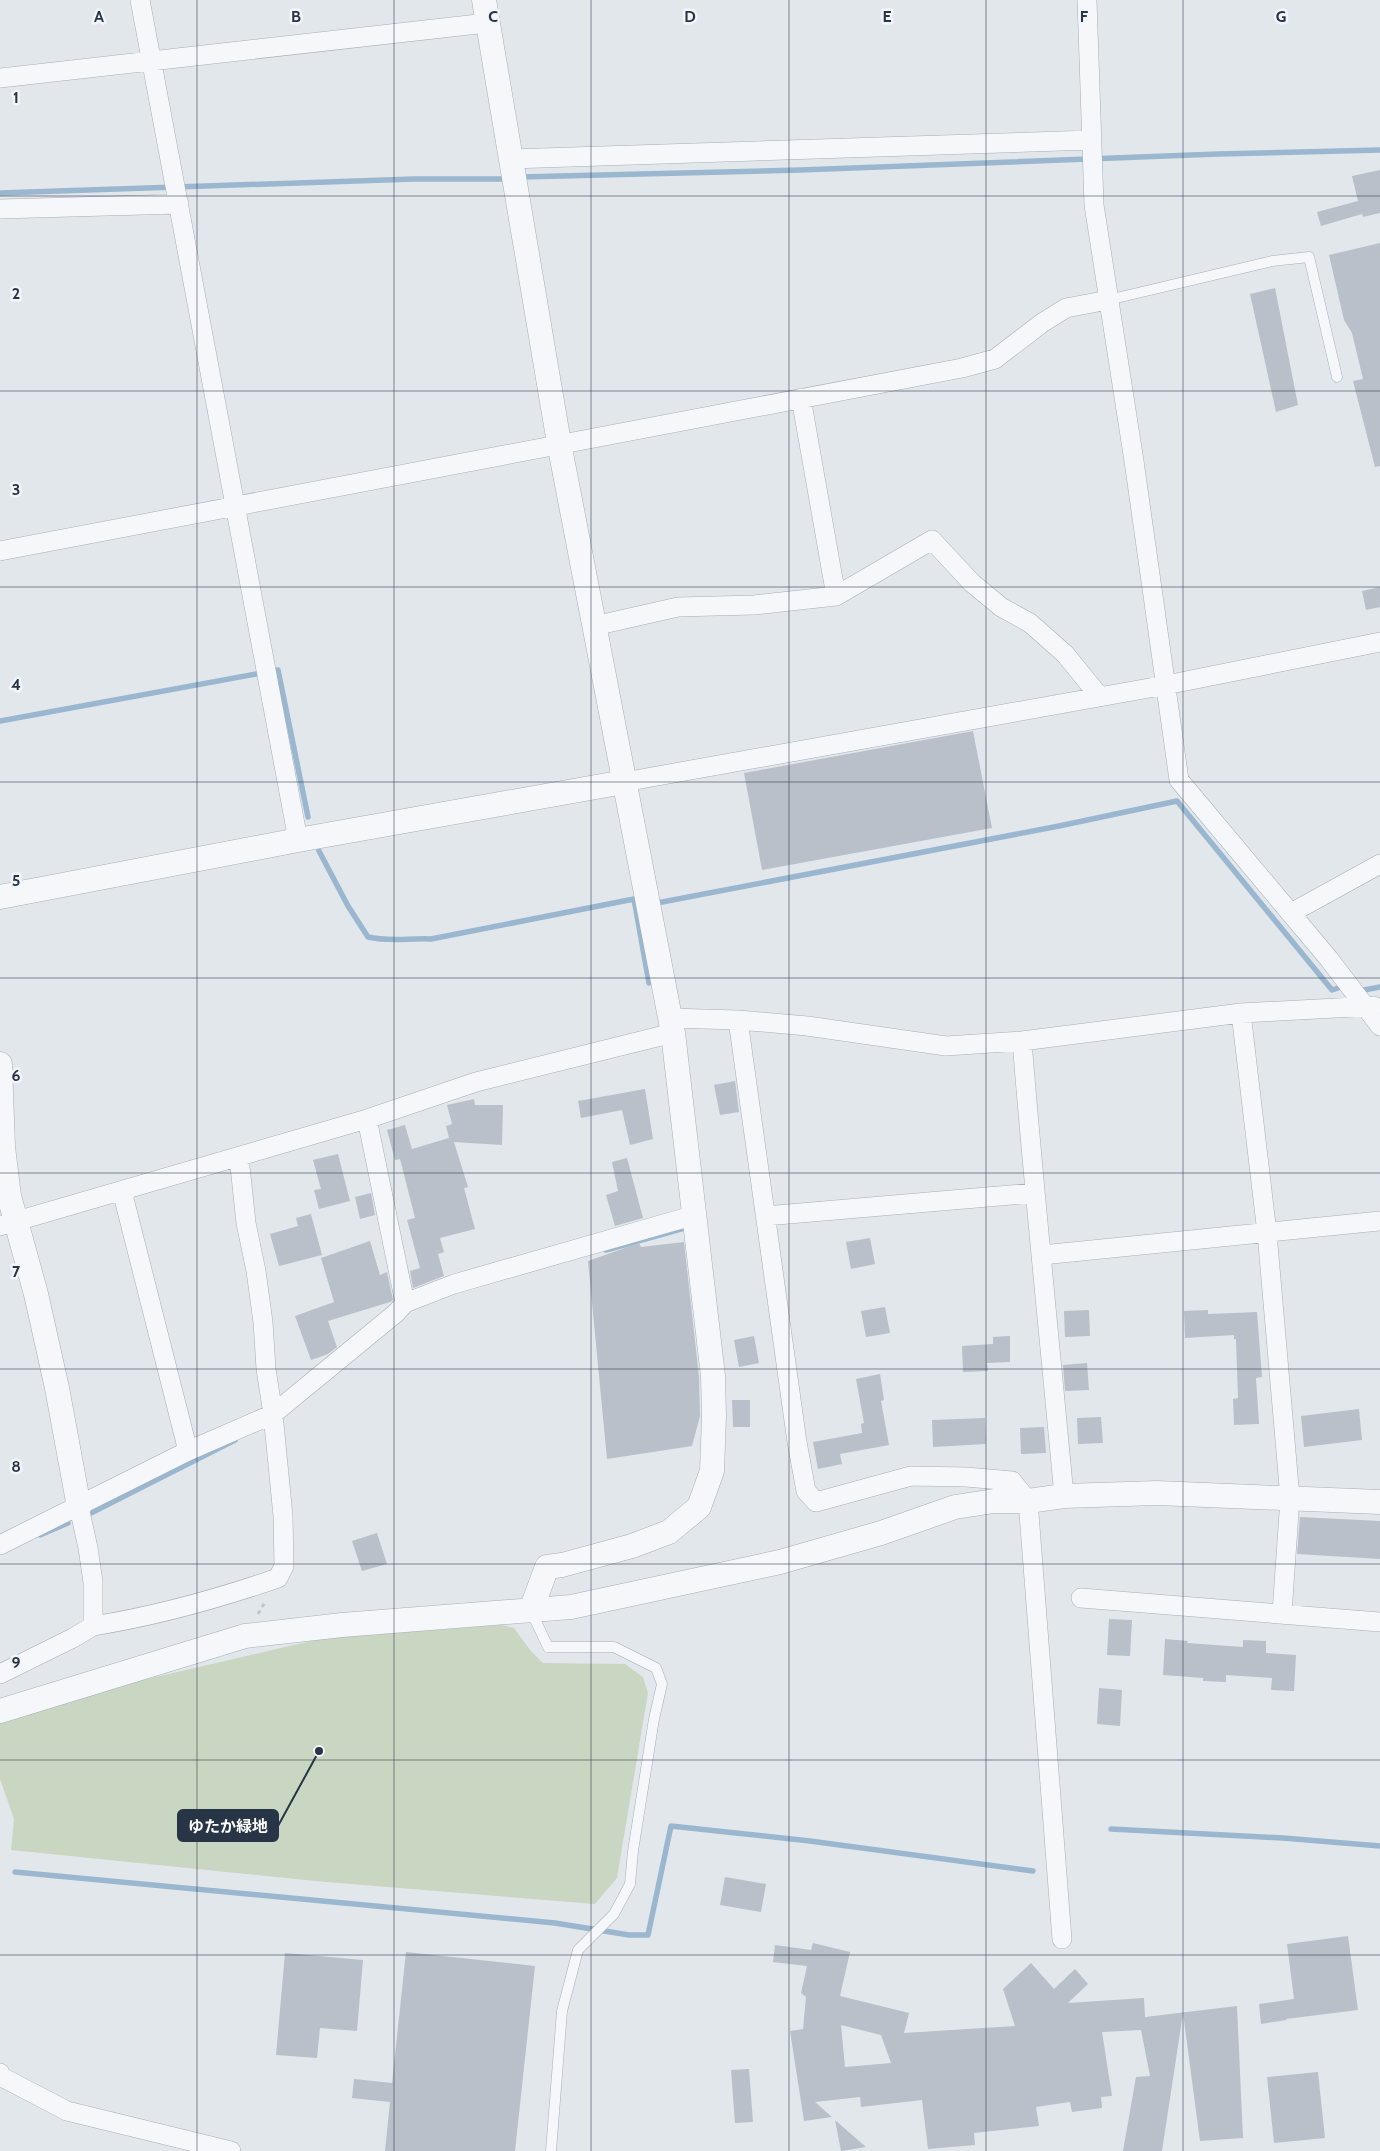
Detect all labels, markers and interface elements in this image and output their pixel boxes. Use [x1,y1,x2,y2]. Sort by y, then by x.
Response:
text: A [94,7,104,26]
text: B [291,7,301,26]
text: C [488,7,498,26]
text: D [684,7,696,26]
text: E [882,7,892,26]
text: F [1080,7,1089,26]
text: G [1276,7,1286,26]
text: 1 [13,88,19,107]
text: 2 [12,284,20,303]
text: 3 [12,480,20,499]
text: 4 [11,675,21,694]
text: 5 [12,871,20,890]
text: 6 [12,1066,21,1085]
text: 7 [12,1262,21,1281]
text: 8 [11,1457,21,1476]
text: 9 [12,1653,21,1672]
callout: ゆたか緑地 [178,1810,278,1841]
text: ゆたか緑地 [188,1817,268,1836]

